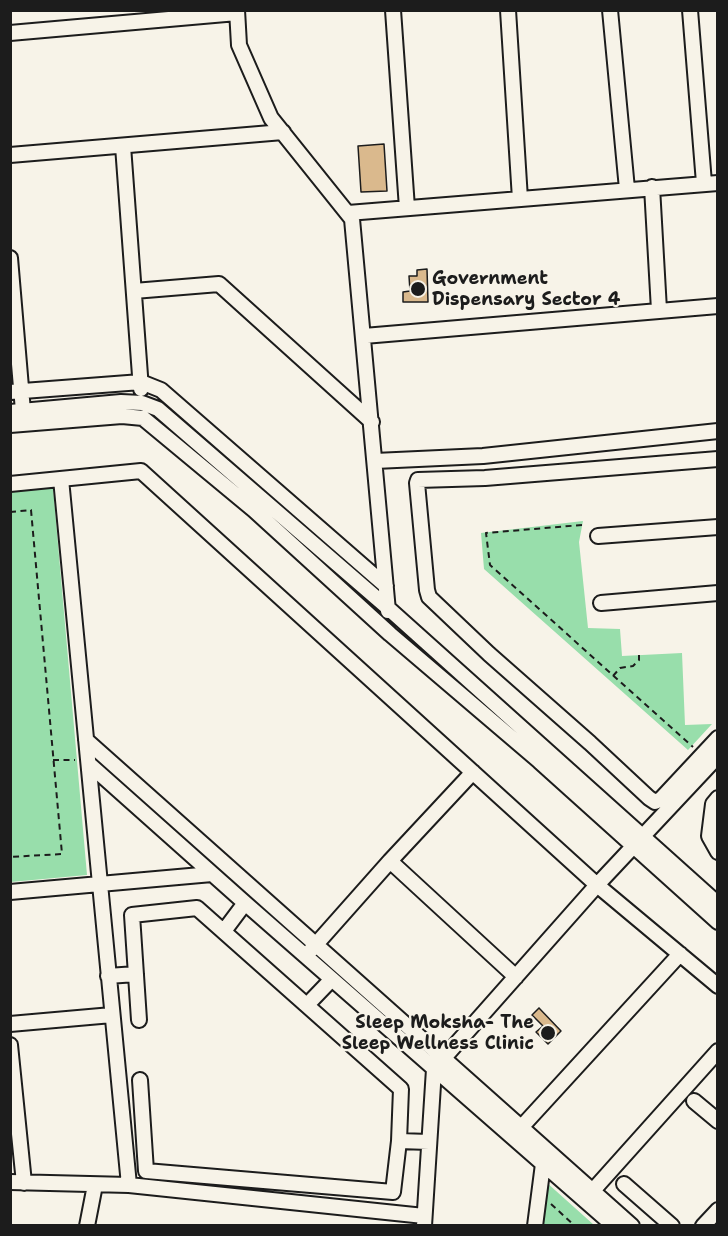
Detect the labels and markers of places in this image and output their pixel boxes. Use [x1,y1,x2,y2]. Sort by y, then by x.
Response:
place label: Government Dispensary Sector 4 [432,268,620,310]
marker: Government Dispensary Sector 4 [409,280,427,298]
place label: Sleep Moksha- The Sleep Wellness Clinic [342,1012,534,1054]
marker: Sleep Moksha- The Sleep Wellness Clinic [539,1024,557,1042]

